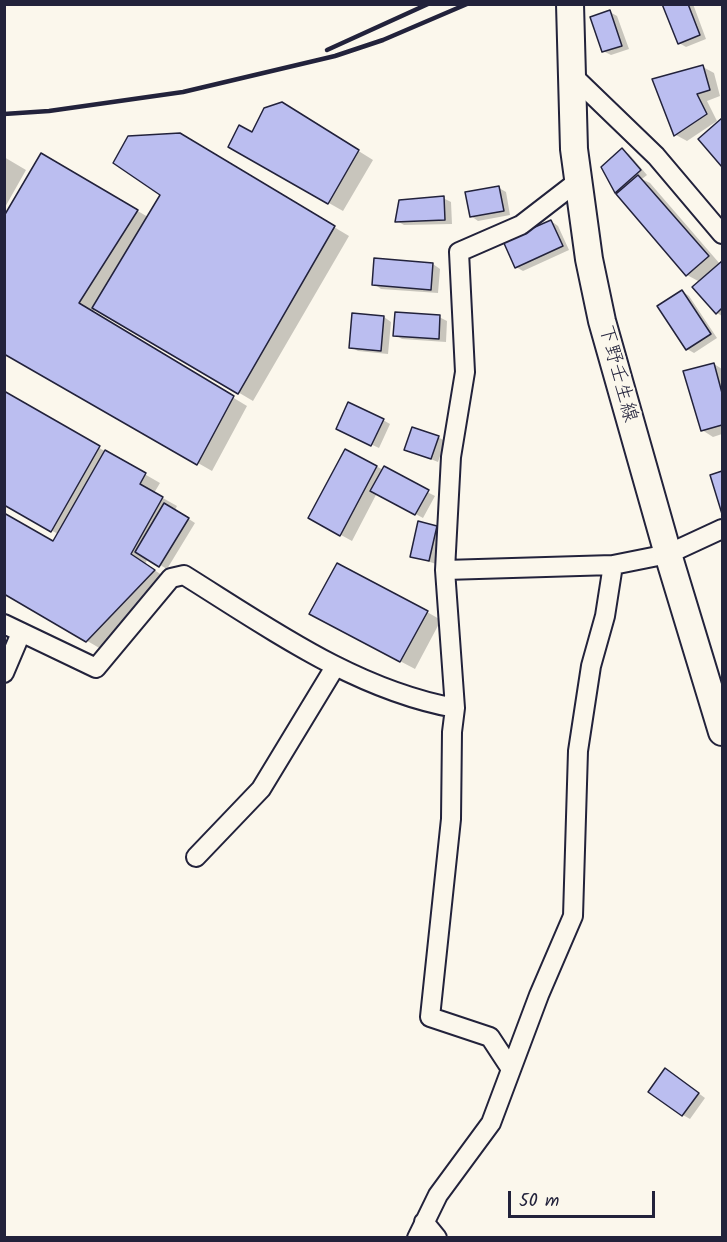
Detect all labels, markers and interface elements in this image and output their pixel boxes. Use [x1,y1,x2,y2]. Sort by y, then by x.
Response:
street label: 下野壬生線 [591,323,641,425]
scale bar [511,1179,658,1217]
text: 50 m [519,1187,559,1216]

